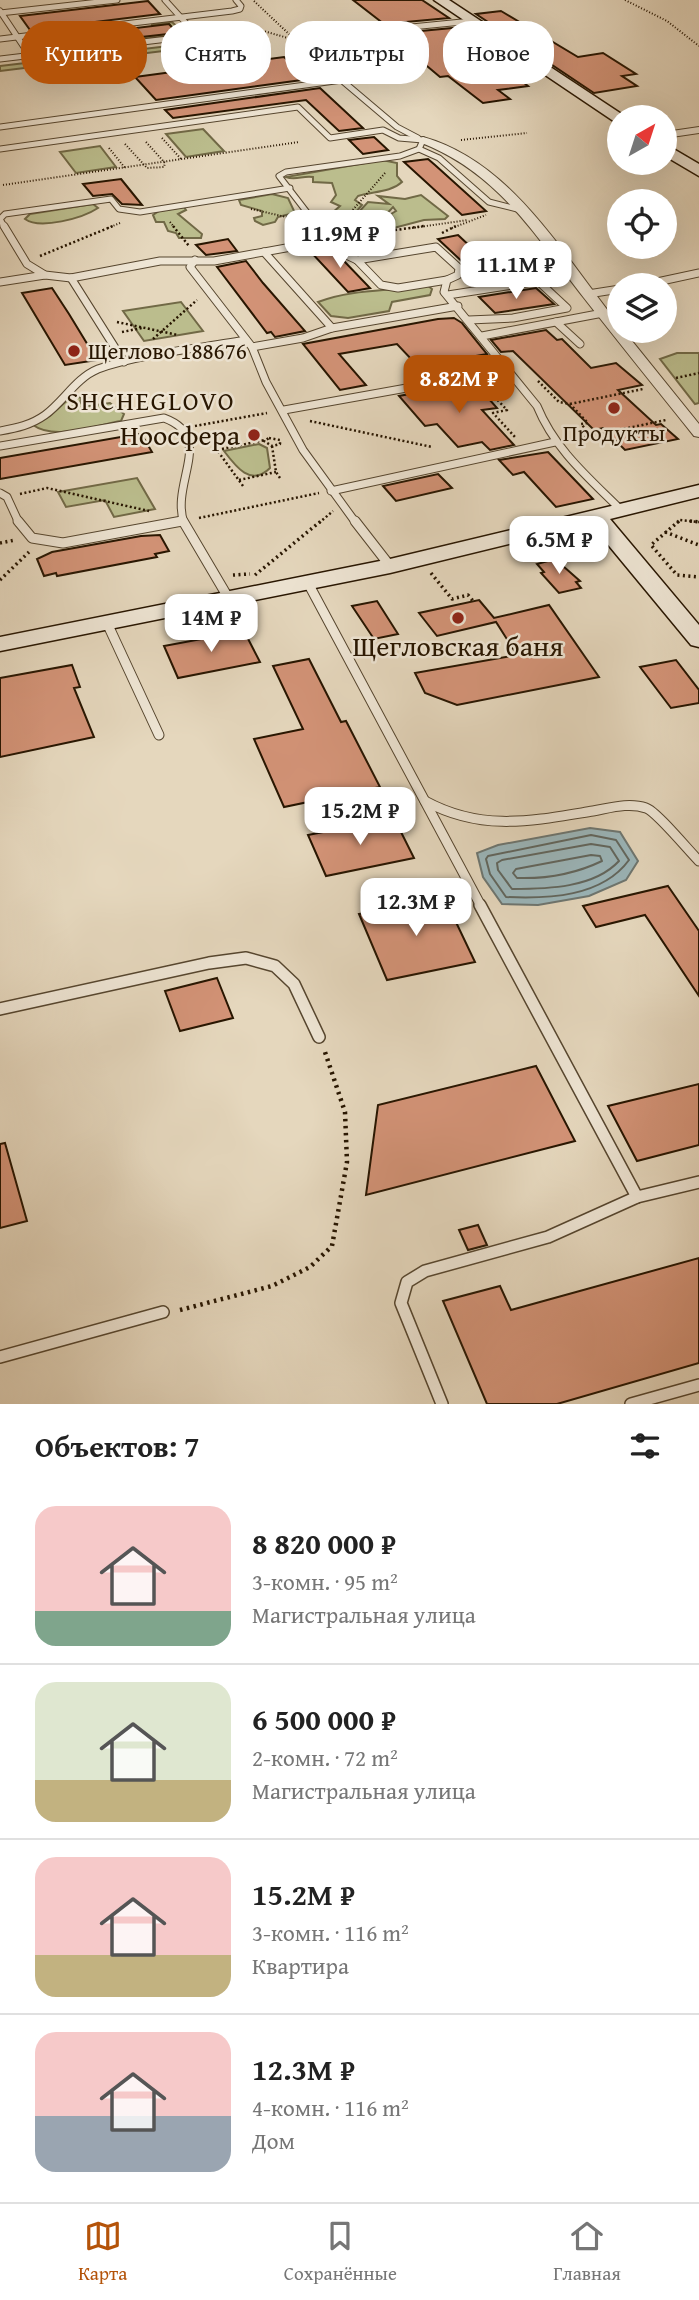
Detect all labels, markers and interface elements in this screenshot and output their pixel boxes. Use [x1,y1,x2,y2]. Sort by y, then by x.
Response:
chip: Купить [21,21,147,84]
chip: Снять [161,21,271,84]
chip: Фильтры [285,21,429,84]
chip: Новое [443,21,554,84]
north arrow [607,105,677,175]
map controls [607,105,677,343]
button: locate [607,189,677,259]
pin: 11.9M ₽ [275,210,405,270]
text: 11.9M ₽ [300,216,380,249]
pin: 11.1M ₽ [451,242,581,301]
text: 11.1M ₽ [476,247,556,280]
button: layers [607,273,677,343]
place label: Щеглово 188676 [88,334,247,367]
marker: Щеглово 188676 [66,343,82,359]
pin: 8.82M ₽ [394,356,524,415]
text: 8.82M ₽ [419,361,499,394]
district label: SHCHEGLOVO [66,381,236,420]
marker: Продукты [606,400,622,416]
place label: Ноосфера [120,414,241,455]
place label: Продукты [563,416,665,449]
marker: Ноосфера [246,427,262,443]
pin: 6.5M ₽ [502,516,616,576]
text: 6.5M ₽ [525,522,593,555]
pin: 14M ₽ [162,594,260,654]
text: 14M ₽ [181,600,241,633]
marker: Щегловская баня [450,610,466,626]
place label: Щегловская баня [353,625,563,666]
pin: 15.2M ₽ [295,788,425,847]
text: 15.2M ₽ [320,793,400,826]
pin: 12.3M ₽ [351,878,481,938]
text: 12.3M ₽ [376,884,456,917]
text: Объектов: 7 [35,1424,199,1468]
icon: filters [626,1427,664,1465]
text: 8 820 000 ₽ [252,1521,396,1565]
icon: home [91,1534,175,1618]
text: 3-комн. · 95 m² [252,1565,398,1598]
text: Магистральная улица [252,1598,476,1631]
text: 6 500 000 ₽ [252,1697,396,1741]
icon: home [91,1710,175,1794]
text: 2-комн. · 72 m² [252,1741,398,1774]
text: Магистральная улица [252,1774,476,1807]
text: 15.2M ₽ [252,1872,355,1916]
icon: home [91,1885,175,1969]
text: 3-комн. · 116 m² [252,1916,409,1949]
text: Квартира [252,1949,349,1982]
text: 12.3M ₽ [252,2047,355,2091]
icon: home [91,2060,175,2144]
text: 4-комн. · 116 m² [252,2091,409,2124]
text: Дом [252,2124,295,2157]
tab: Карта [78,2217,127,2287]
tab: Сохранённые [284,2217,397,2287]
tab: Главная [553,2217,621,2287]

